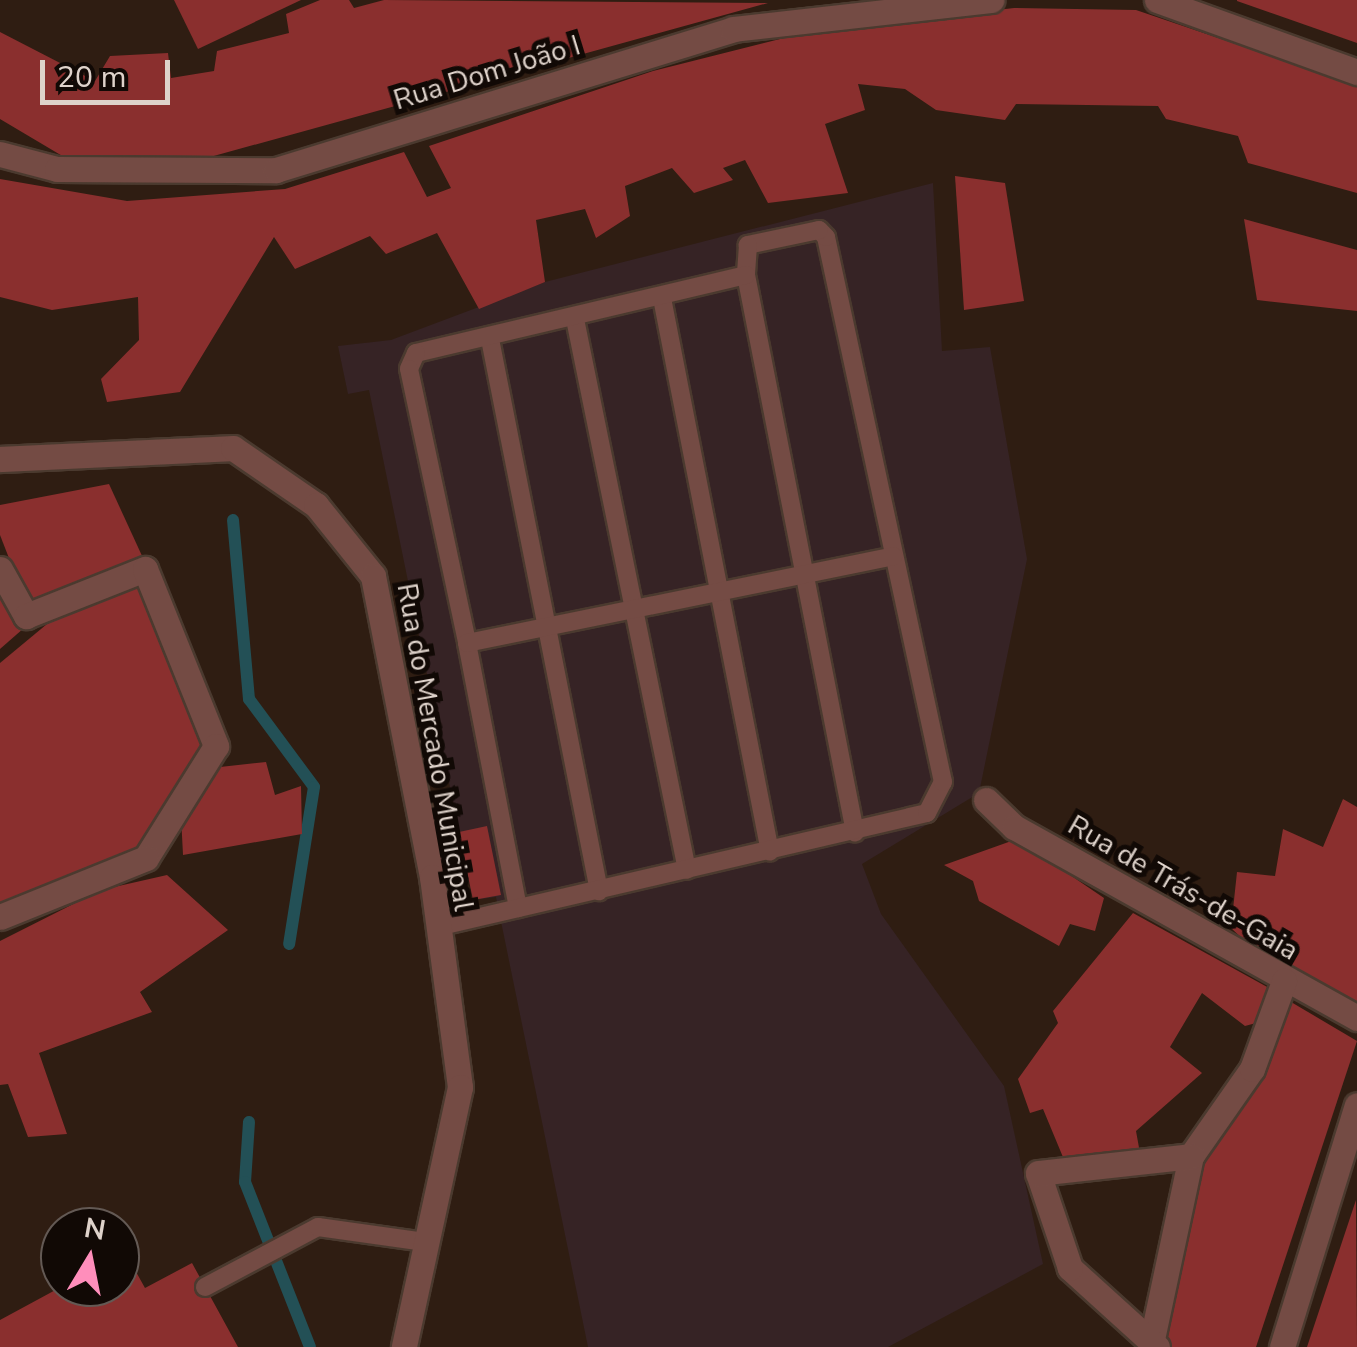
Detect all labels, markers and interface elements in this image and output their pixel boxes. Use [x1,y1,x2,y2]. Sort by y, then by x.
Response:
street label: Rua Dom João I [390,29,584,117]
scale bar [45,40,175,102]
text: 20 m [57,57,126,98]
street label: Rua do Mercado Municipal [390,581,480,913]
street label: Rua de Trás-de-Gaia [1062,808,1304,968]
north arrow [40,1207,140,1307]
text: N [81,1209,108,1250]

